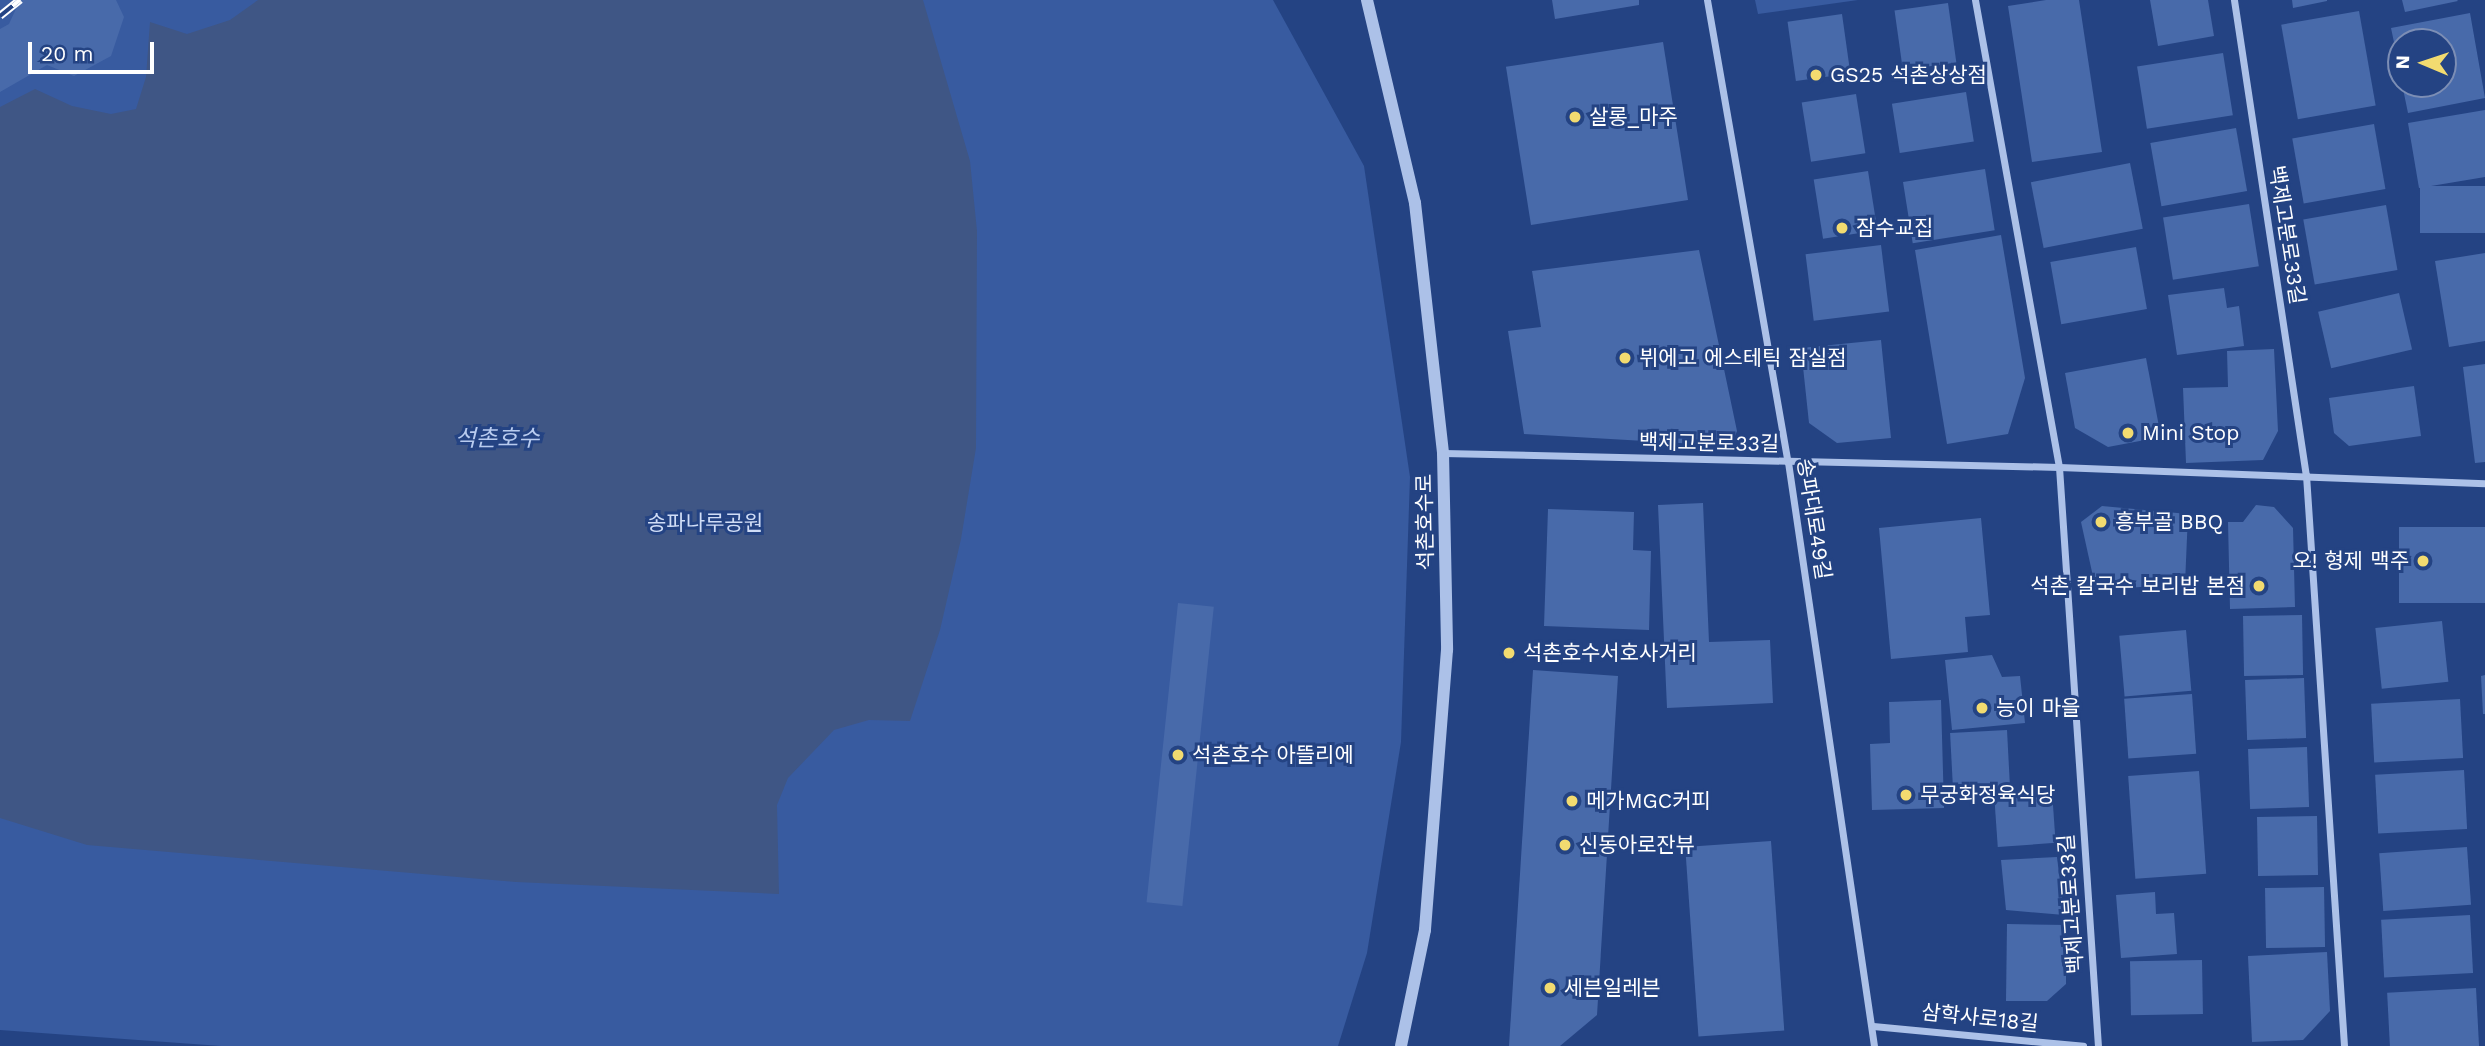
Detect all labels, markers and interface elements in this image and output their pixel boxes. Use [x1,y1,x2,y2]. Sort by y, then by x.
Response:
scale bar [32,28,158,72]
north arrow [2387,28,2457,98]
text: 20 m [41,41,93,66]
text: N [2391,55,2414,70]
place label: GS25 석촌상상점 [1830,62,1987,88]
marker: GS25 석촌상상점 [1808,67,1824,83]
place label: 살롱_마주 [1589,104,1678,130]
marker: 살롱_마주 [1567,109,1583,125]
street label: 백제고분로33길 [2264,164,2310,306]
place label: 잠수교집 [1856,215,1933,241]
marker: 잠수교집 [1834,220,1850,236]
place label: 뷔에고 에스테틱 잠실점 [1639,345,1847,371]
marker: 뷔에고 에스테틱 잠실점 [1617,350,1633,366]
place label: Mini Stop [2142,420,2239,446]
water label: 석촌호수 [455,425,539,453]
marker: Mini Stop [2120,425,2136,441]
street label: 백제고분로33길 [1639,429,1779,457]
street label: 송파대로49길 [1792,457,1836,581]
street label: 석촌호수로 [1412,473,1438,571]
place label: 흥부골 BBQ [2115,509,2223,535]
park label: 송파나루공원 [647,510,763,536]
marker: 흥부골 BBQ [2093,514,2109,530]
place label: 오! 형제 맥주 [2292,548,2409,574]
marker: 오! 형제 맥주 [2415,553,2431,569]
place label: 석촌 칼국수 보리밥 본점 [2030,573,2245,599]
marker: 석촌 칼국수 보리밥 본점 [2251,578,2267,594]
place label: 석촌호수서호사거리 [1523,640,1697,666]
marker: 석촌호수서호사거리 [1501,645,1517,661]
place label: 능이 마을 [1996,695,2080,721]
marker: 능이 마을 [1974,700,1990,716]
place label: 석촌호수 아뜰리에 [1192,742,1354,768]
marker: 석촌호수 아뜰리에 [1170,747,1186,763]
place label: 무궁화정육식당 [1920,782,2055,808]
marker: 무궁화정육식당 [1898,787,1914,803]
place label: 메가MGC커피 [1586,788,1711,814]
marker: 메가MGC커피 [1564,793,1580,809]
place label: 신동아로잔뷰 [1579,832,1695,858]
street label: 백제고분로33길 [2054,833,2088,975]
marker: 신동아로잔뷰 [1557,837,1573,853]
place label: 세븐일레븐 [1564,975,1661,1001]
marker: 세븐일레븐 [1542,980,1558,996]
street label: 삼학사로18길 [1920,999,2040,1037]

